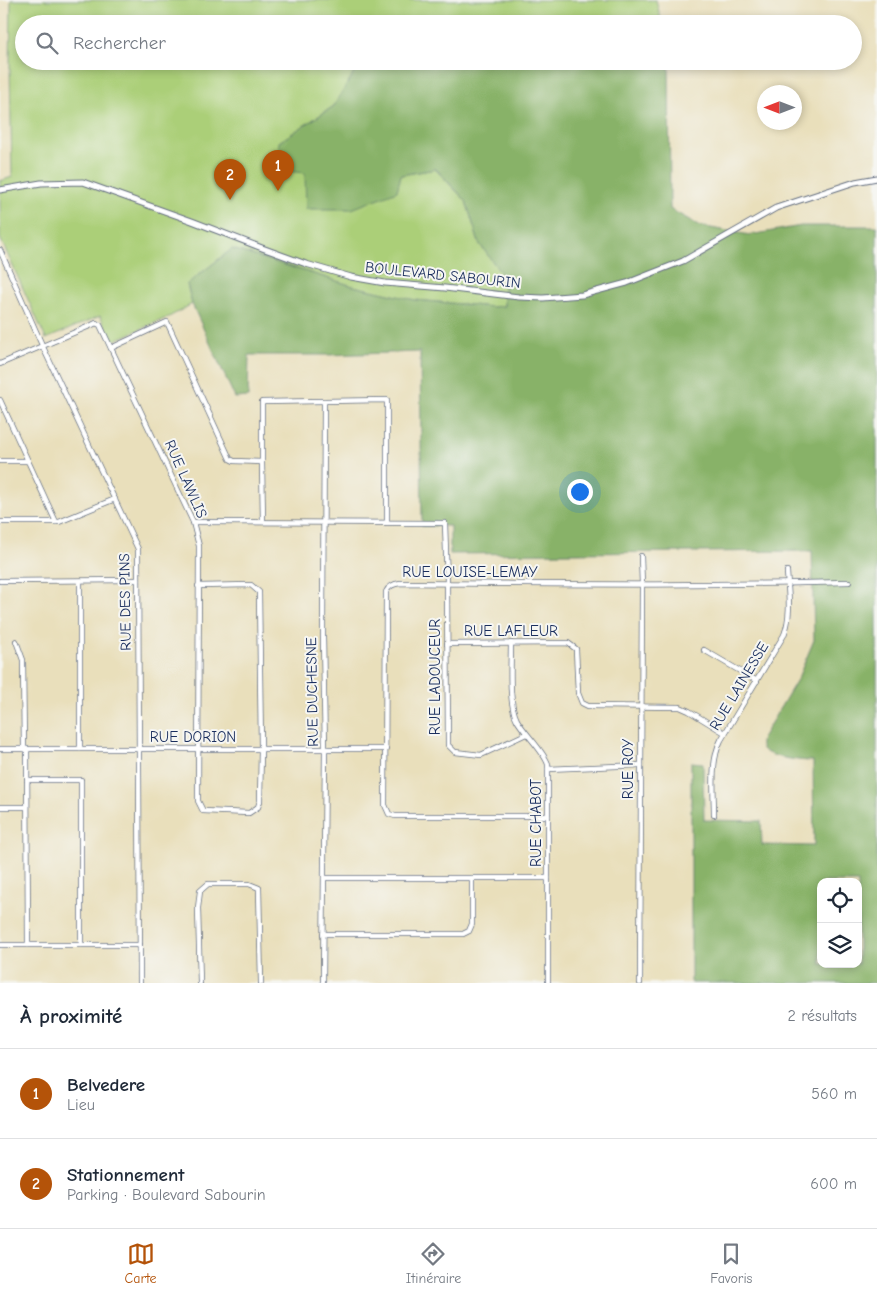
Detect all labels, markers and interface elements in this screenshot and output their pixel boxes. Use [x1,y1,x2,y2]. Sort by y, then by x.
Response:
search box [15,15,862,70]
icon: search [33,29,61,57]
text: Rechercher [73,32,166,54]
north arrow [757,85,802,130]
pin: 1 [262,150,294,191]
pin: 2 [214,159,246,200]
street label: BOULEVARD SABOURIN [364,258,522,292]
street label: RUE LAWLIS [161,437,211,521]
your location [567,479,593,505]
street label: RUE DES PINS [115,553,135,651]
street label: RUE LOUISE-LEMAY [402,563,538,581]
street label: RUE LADOUCEUR [426,619,444,735]
street label: RUE LAFLEUR [464,622,558,640]
street label: RUE DUCHESNE [302,637,322,747]
street label: RUE LAINESSE [706,639,772,733]
street label: RUE DORION [150,728,236,746]
street label: RUE ROY [619,739,637,799]
street label: RUE CHABOT [527,779,545,867]
map controls [817,878,862,968]
button: locate [817,878,862,923]
button: layers [817,923,862,968]
text: À proximité [20,1004,122,1028]
text: 2 résultats [787,1007,857,1025]
text: Belvedere [67,1074,145,1096]
text: 1 [33,1085,39,1103]
text: 560 m [811,1085,857,1103]
text: Lieu [67,1096,95,1114]
text: Stationnement [67,1164,184,1186]
text: 2 [32,1175,40,1193]
text: 600 m [810,1175,857,1193]
text: Parking · Boulevard Sabourin [67,1186,266,1204]
tab: Carte [125,1240,157,1287]
tab: Itinéraire [406,1240,461,1287]
tab: Favoris [710,1240,752,1287]

